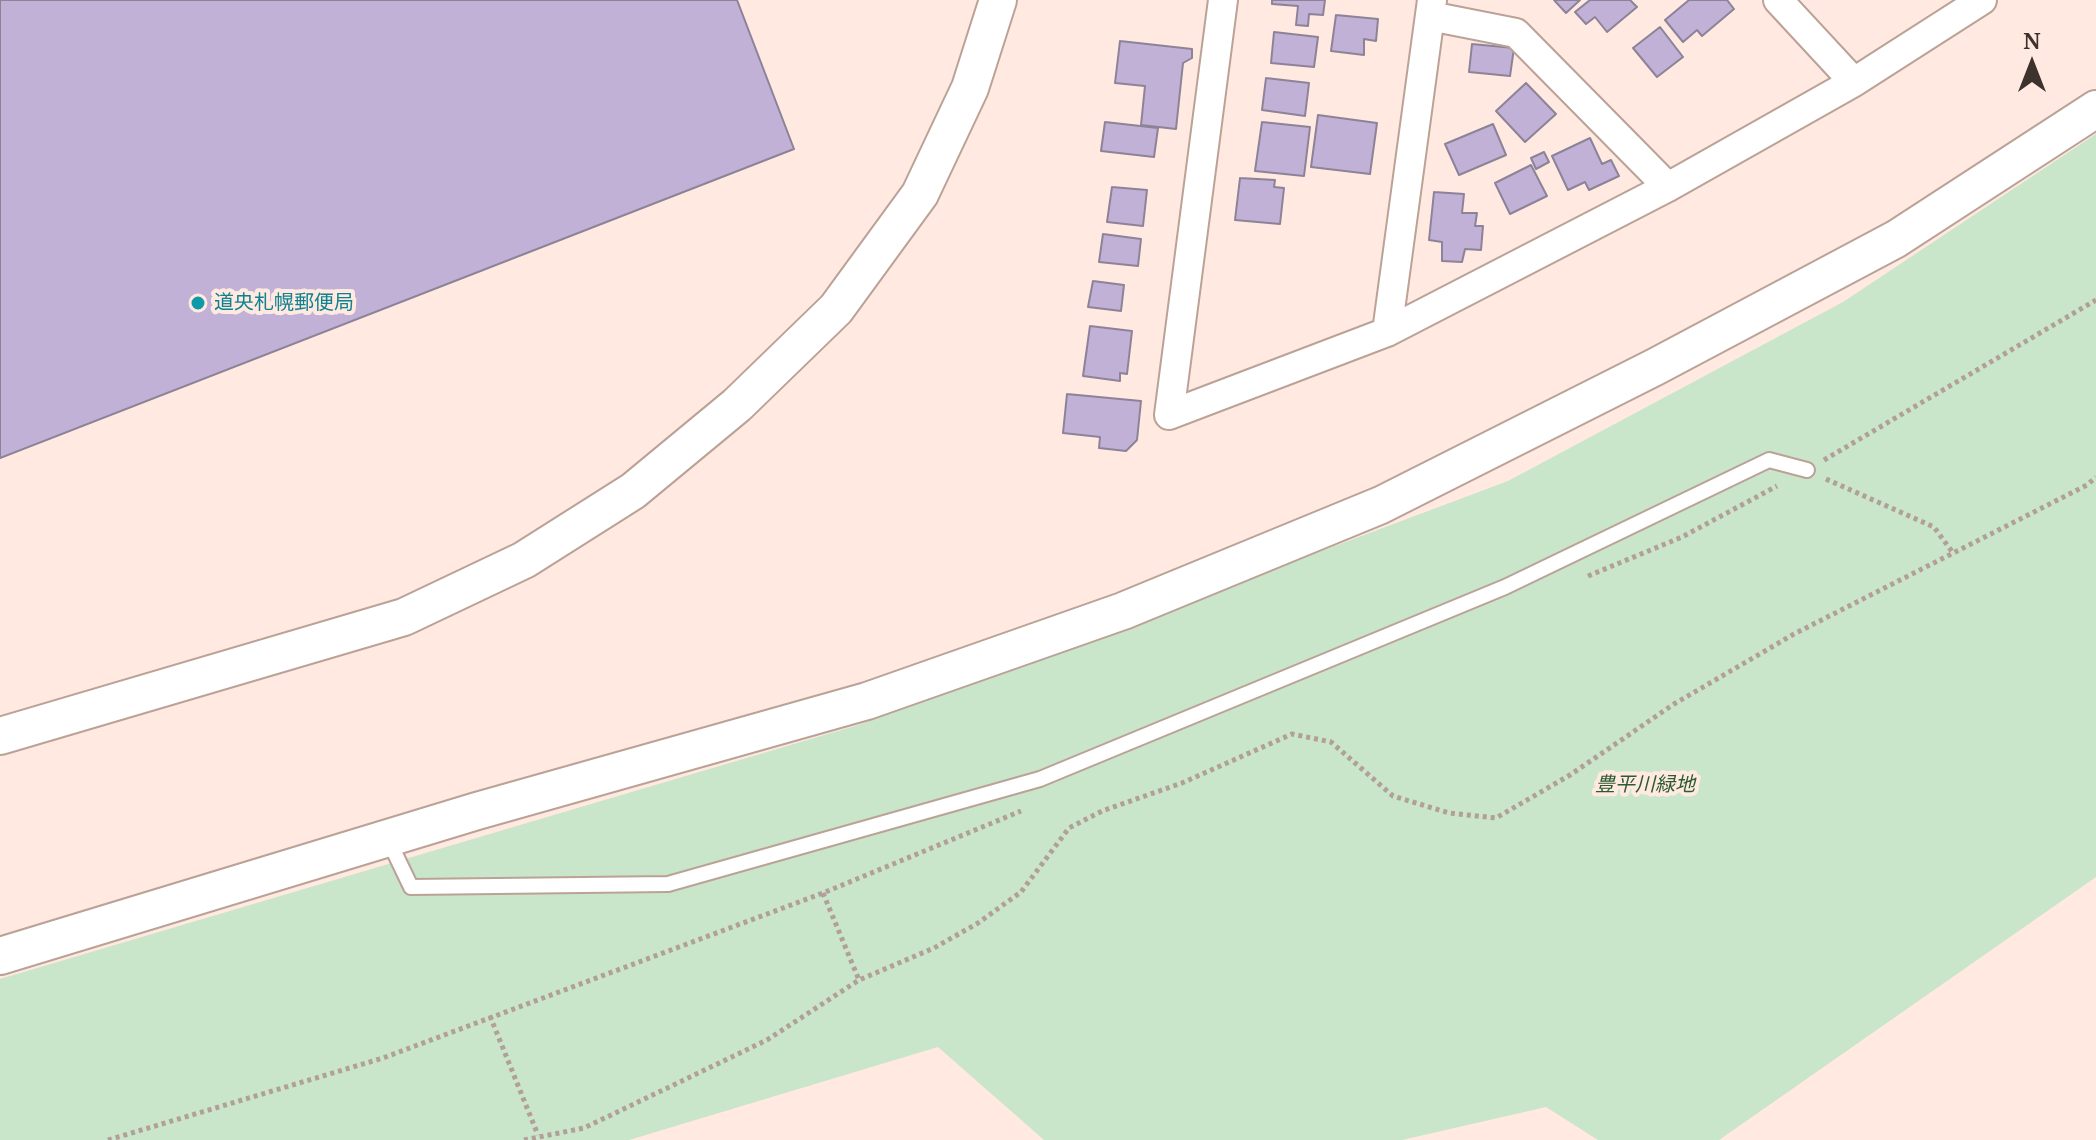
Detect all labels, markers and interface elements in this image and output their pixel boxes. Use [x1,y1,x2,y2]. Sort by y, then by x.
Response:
north arrow [1992,24,2072,104]
text: N [2023,25,2041,55]
place label: 道央札幌郵便局 [214,291,354,315]
marker: 道央札幌郵便局 [189,294,207,312]
park label: 豊平川緑地 [1595,773,1695,797]

